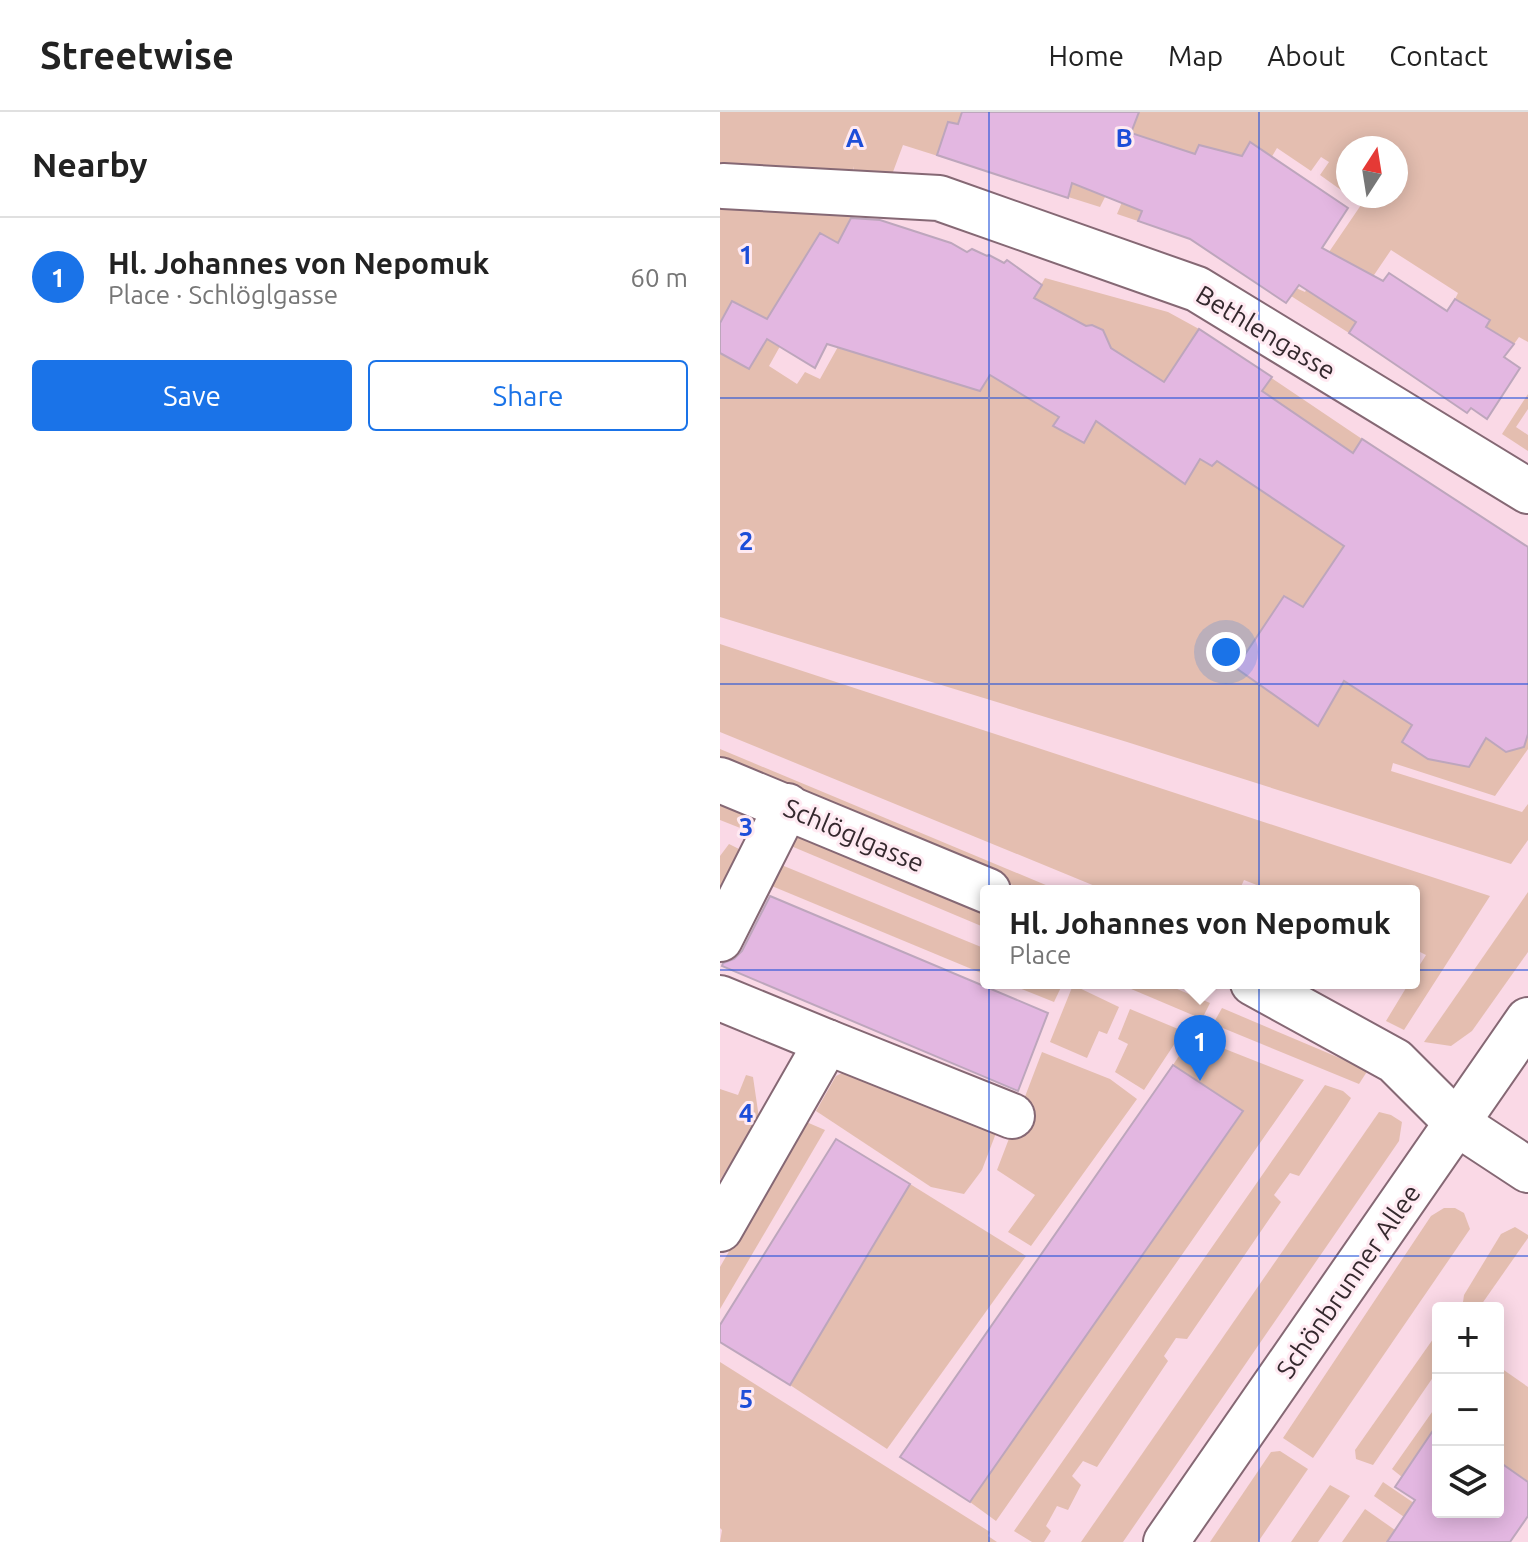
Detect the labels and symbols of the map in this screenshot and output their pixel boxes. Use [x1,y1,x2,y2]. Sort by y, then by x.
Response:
text: A [846,123,865,152]
text: B [1115,123,1133,152]
north arrow [1336,136,1408,208]
text: 1 [739,240,753,269]
street label: Bethlengasse [1191,279,1341,385]
text: 2 [739,526,753,555]
your location [1206,632,1246,672]
street label: Schlöglgasse [779,792,929,878]
text: 3 [739,812,753,841]
pin: 1 [1174,1015,1226,1081]
text: 4 [739,1098,753,1127]
street label: Schönbrunner Allee [1270,1179,1426,1383]
text: 5 [739,1384,753,1413]

